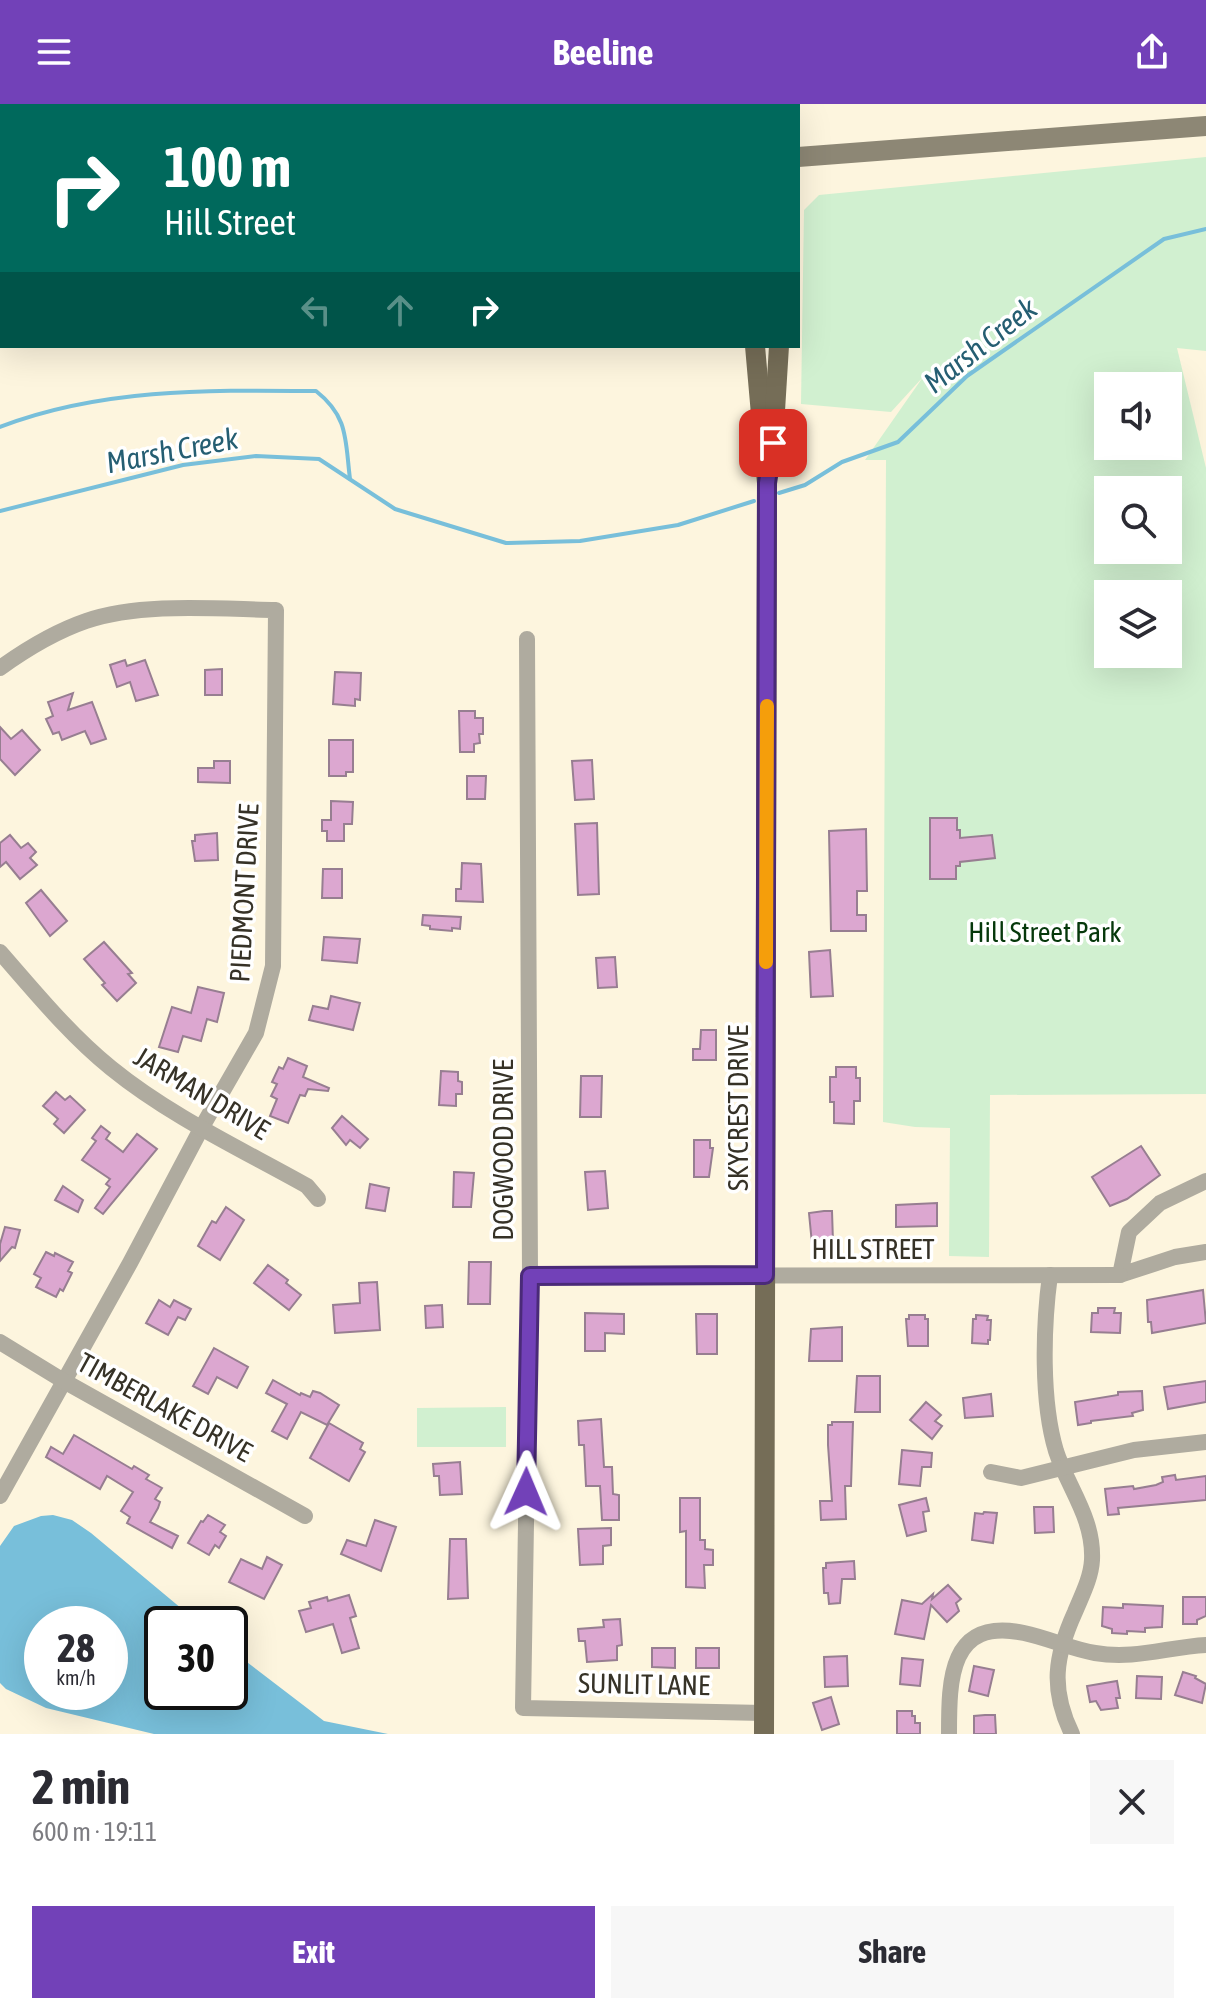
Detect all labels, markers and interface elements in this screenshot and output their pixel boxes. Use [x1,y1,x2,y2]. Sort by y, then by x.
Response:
icon: menu [32,30,76,74]
icon: share [1130,30,1174,74]
text: Beeline [552,31,654,73]
text: 100 m [164,135,291,199]
icon: right [32,136,136,240]
text: Hill Street [164,201,296,243]
icon: left [294,288,338,332]
icon: ahead [378,288,422,332]
icon: right [462,288,506,332]
water label: Marsh Creek [917,290,1044,399]
map controls [1094,372,1182,668]
button: sound [1094,372,1182,460]
pin [739,409,807,477]
water label: Marsh Creek [103,420,242,479]
icon: arrive [751,421,795,465]
button: search [1094,476,1182,564]
button: layers [1094,580,1182,668]
street label: PIEDMONT DRIVE [223,803,265,983]
park label: Hill Street Park [968,916,1122,948]
street label: SKYCREST DRIVE [722,1025,754,1191]
street label: JARMAN DRIVE [129,1040,275,1146]
street label: DOGWOOD DRIVE [487,1059,519,1241]
street label: HILL STREET [811,1233,935,1265]
street label: TIMBERLAKE DRIVE [72,1346,258,1468]
position arrow [484,1450,568,1534]
speed limit sign: 30 [144,1606,248,1710]
text: 28 [57,1625,95,1670]
text: km/h [56,1666,96,1689]
street label: SUNLIT LANE [578,1667,710,1701]
text: 2 min [32,1759,130,1814]
button: close [1090,1760,1174,1844]
text: 600 m · 19:11 [32,1817,157,1847]
button: Exit [32,1906,595,1998]
button: Share [611,1906,1174,1998]

